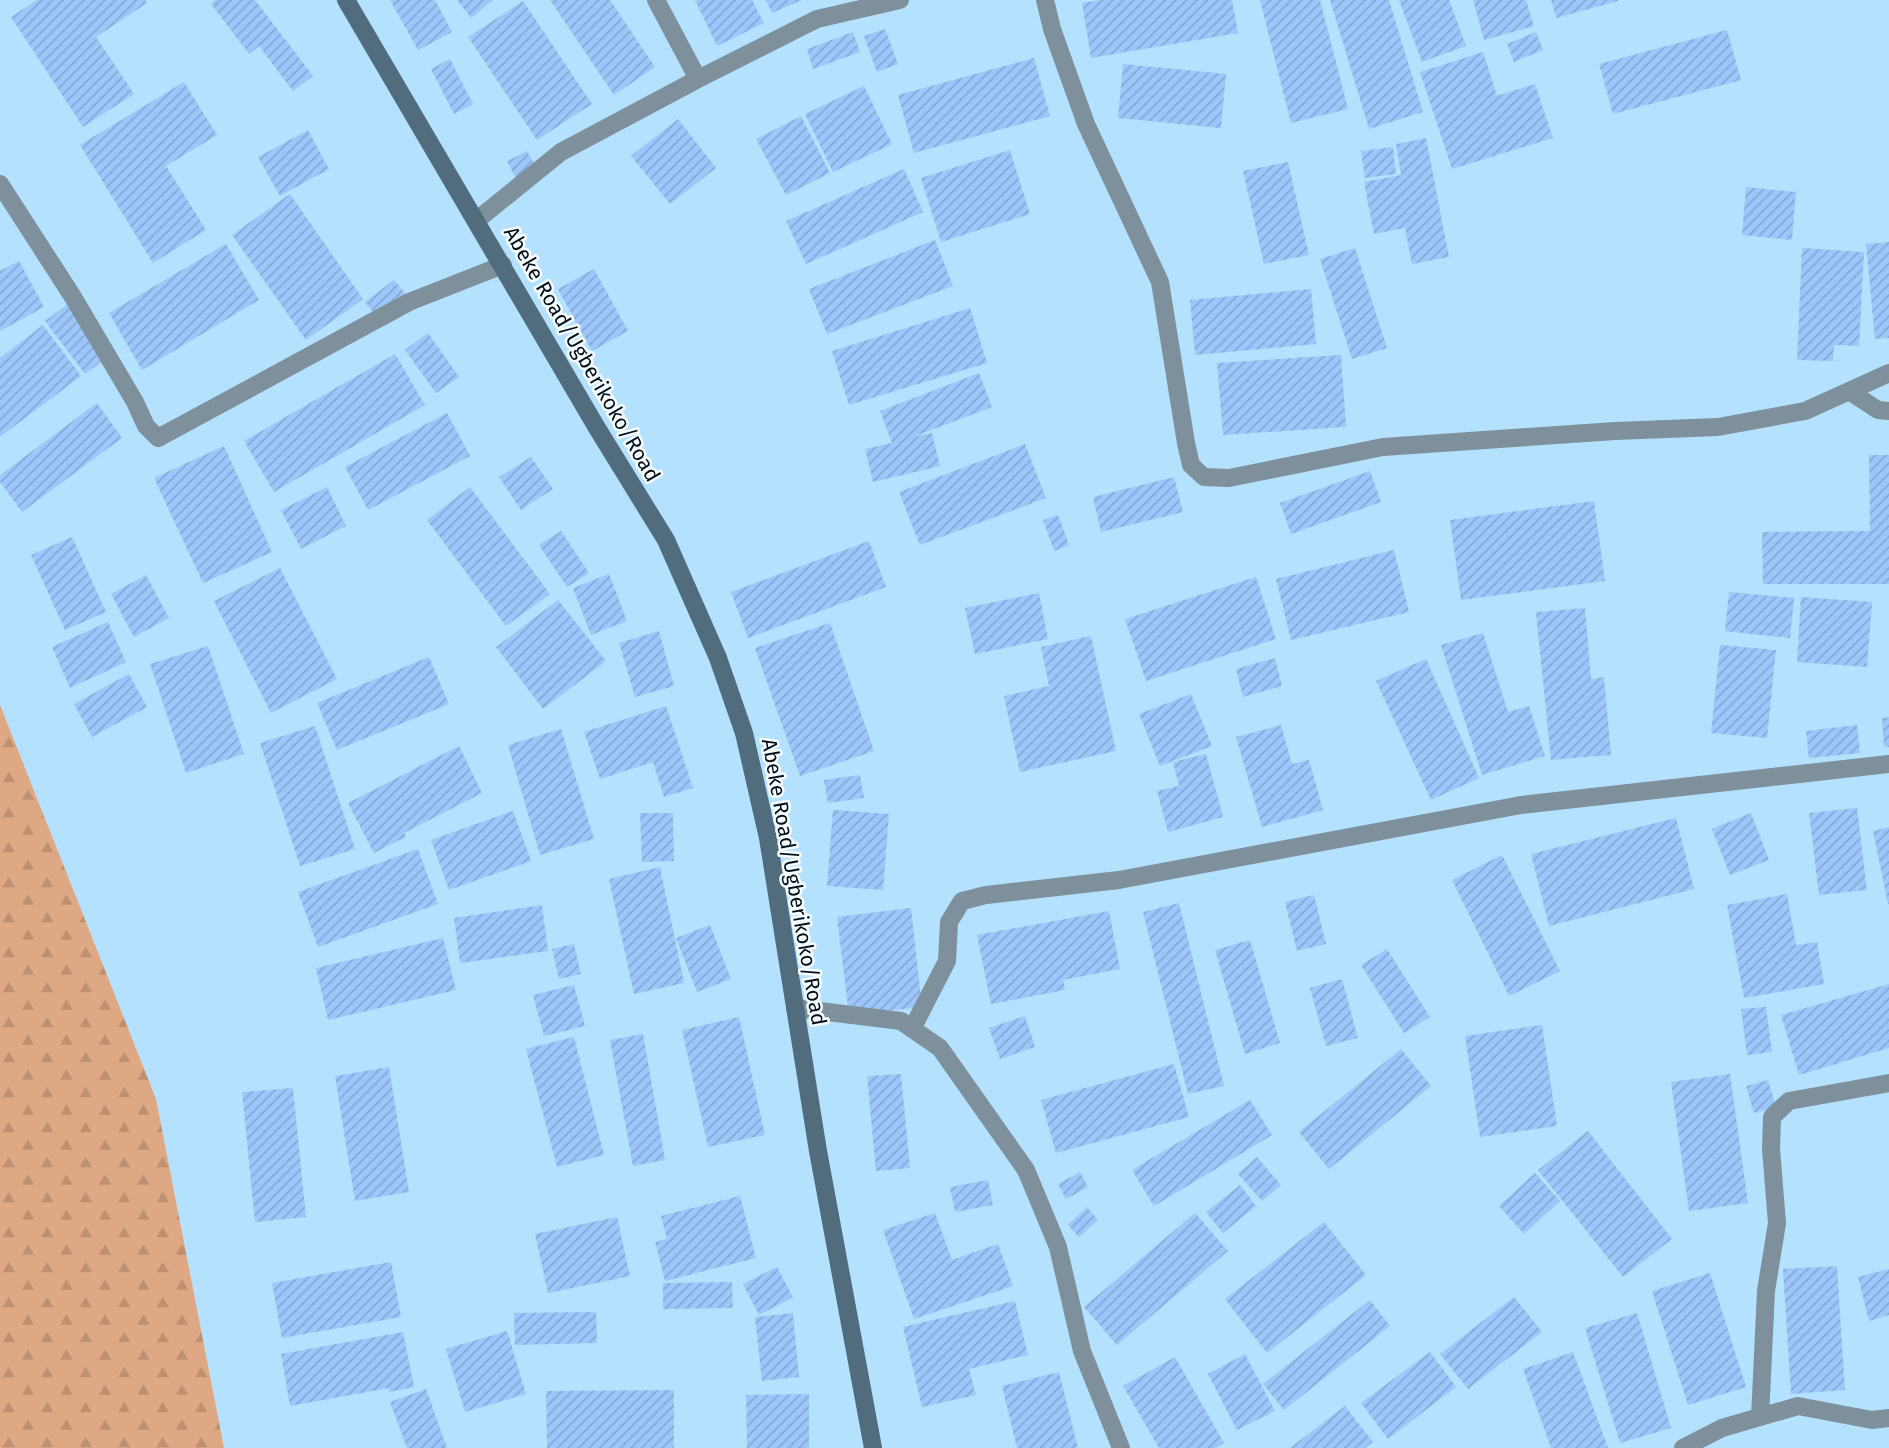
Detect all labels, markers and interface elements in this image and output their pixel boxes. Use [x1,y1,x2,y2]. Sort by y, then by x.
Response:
street label: Abeke Road/Ugberikoko/Road [498,222,666,486]
street label: Abeke Road/Ugberikoko/Road [756,737,832,1027]

